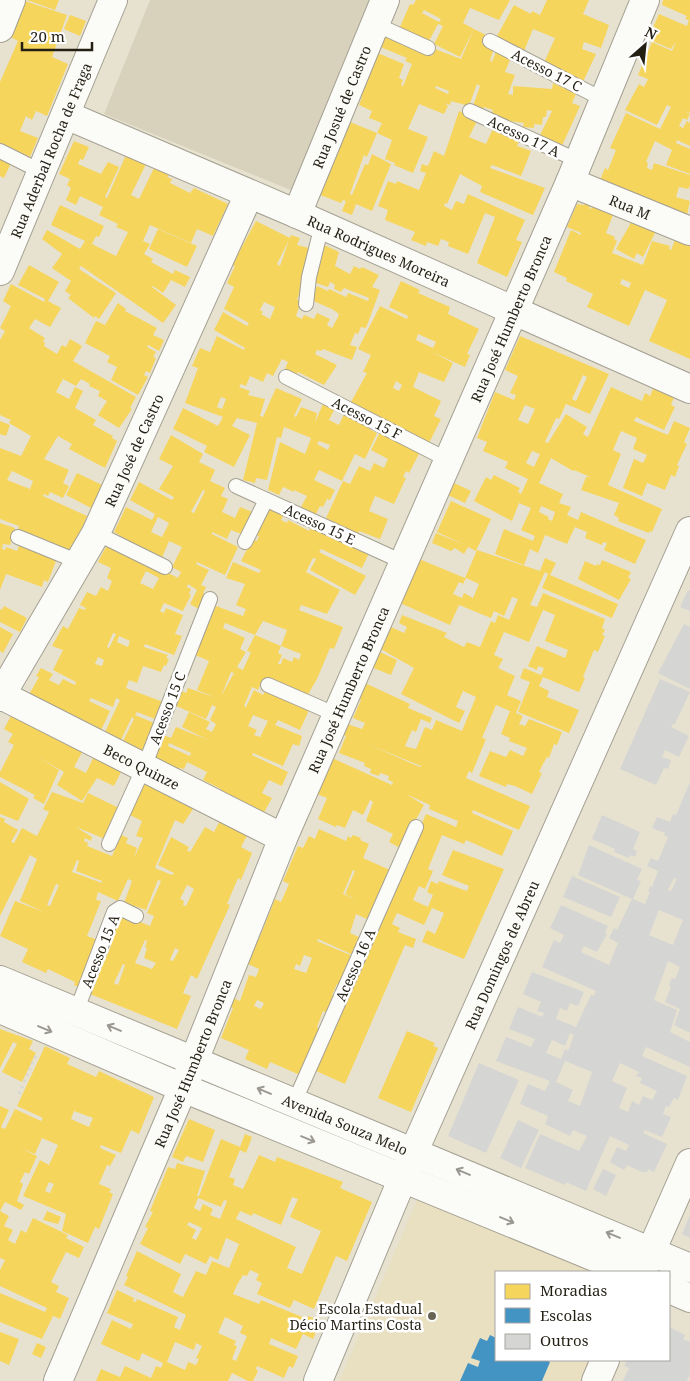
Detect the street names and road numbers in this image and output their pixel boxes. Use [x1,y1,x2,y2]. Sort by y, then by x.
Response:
street label: Rua Josué de Castro [307,42,375,171]
street label: Acesso 17 C [509,44,586,96]
street label: Rua Aderbal Rocha de Fraga [5,59,96,241]
street label: Acesso 17 A [485,111,563,161]
street label: Rua M [607,190,654,223]
street label: Rua Rodrigues Moreira [304,210,453,291]
street label: Rua José Humberto Bronca [465,232,555,405]
street label: Rua José de Castro [100,390,167,510]
street label: Acesso 15 F [329,392,405,444]
street label: Acesso 15 E [281,499,359,549]
street label: Rua José Humberto Bronca [303,603,393,776]
street label: Acesso 15 C [144,669,190,747]
street label: Beco Quinze [101,739,183,794]
street label: Rua Domingos de Abreu [460,877,543,1032]
street label: Acesso 15 A [77,911,123,990]
street label: Acesso 16 A [331,926,379,1004]
street label: Rua José Humberto Bronca [149,976,235,1150]
street label: Avenida Souza Melo [279,1089,411,1159]

